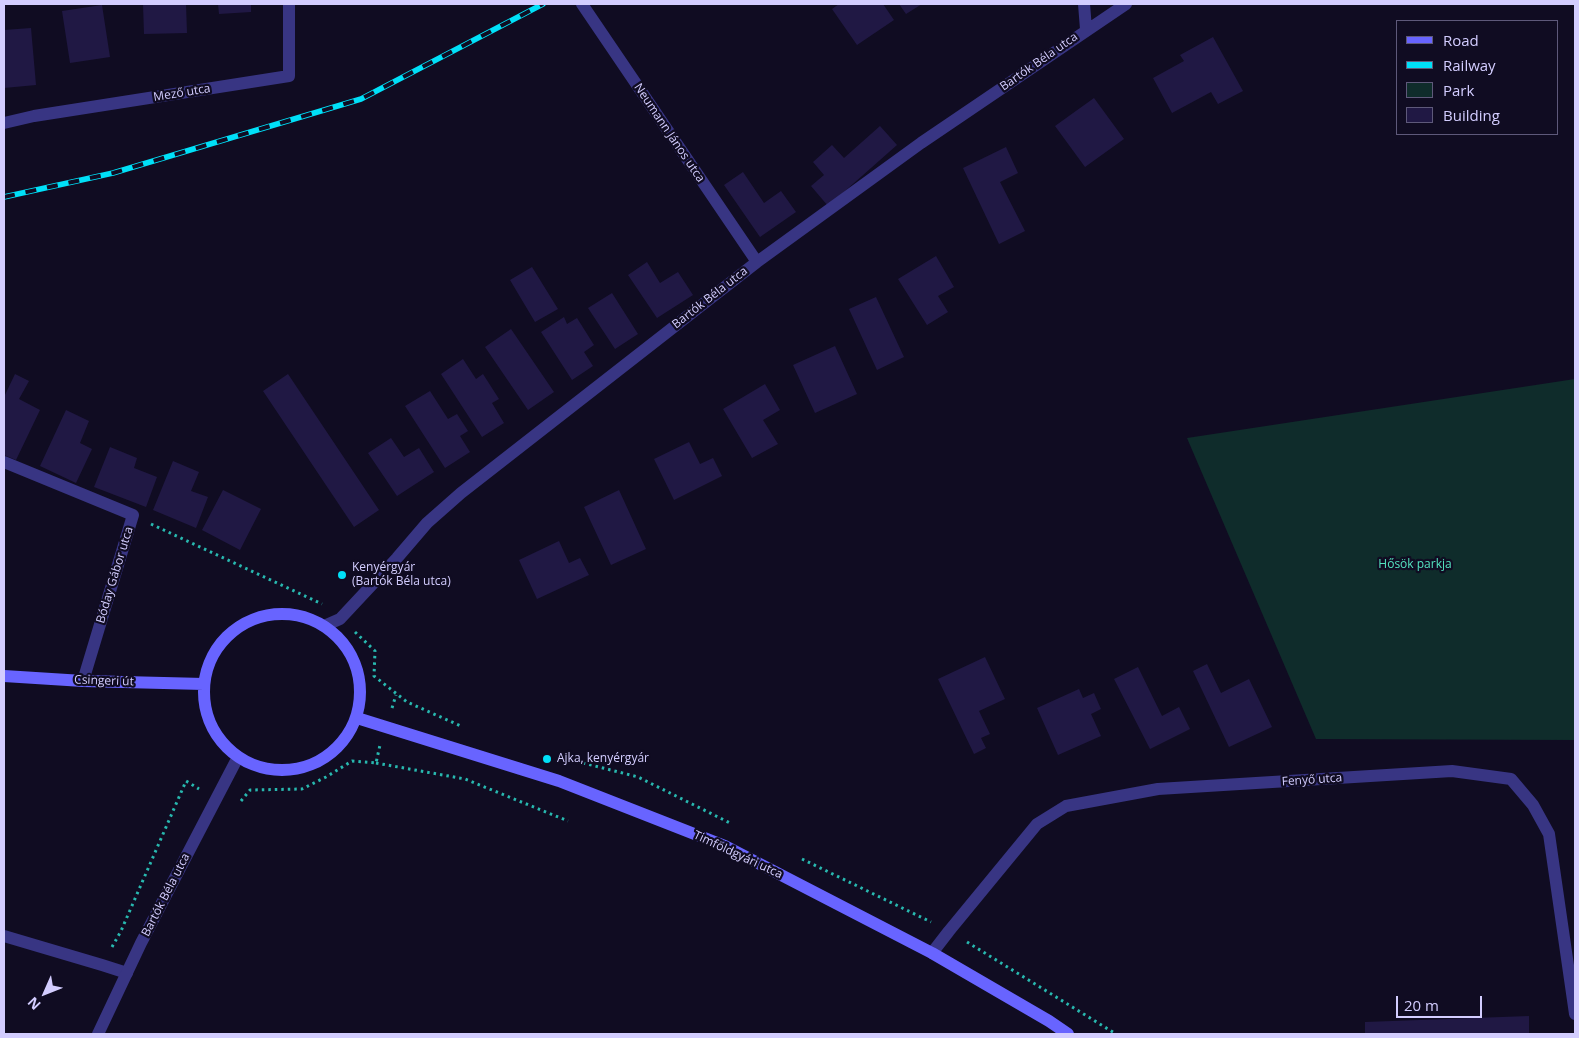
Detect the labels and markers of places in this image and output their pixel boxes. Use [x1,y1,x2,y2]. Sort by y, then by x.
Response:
place label: Kenyérgyár (Bartók Béla utca) [352,561,451,589]
marker: Kenyérgyár (Bartók Béla utca) [336,569,348,581]
place label: Ajka, kenyérgyár [557,752,649,766]
marker: Ajka, kenyérgyár [541,753,553,765]

